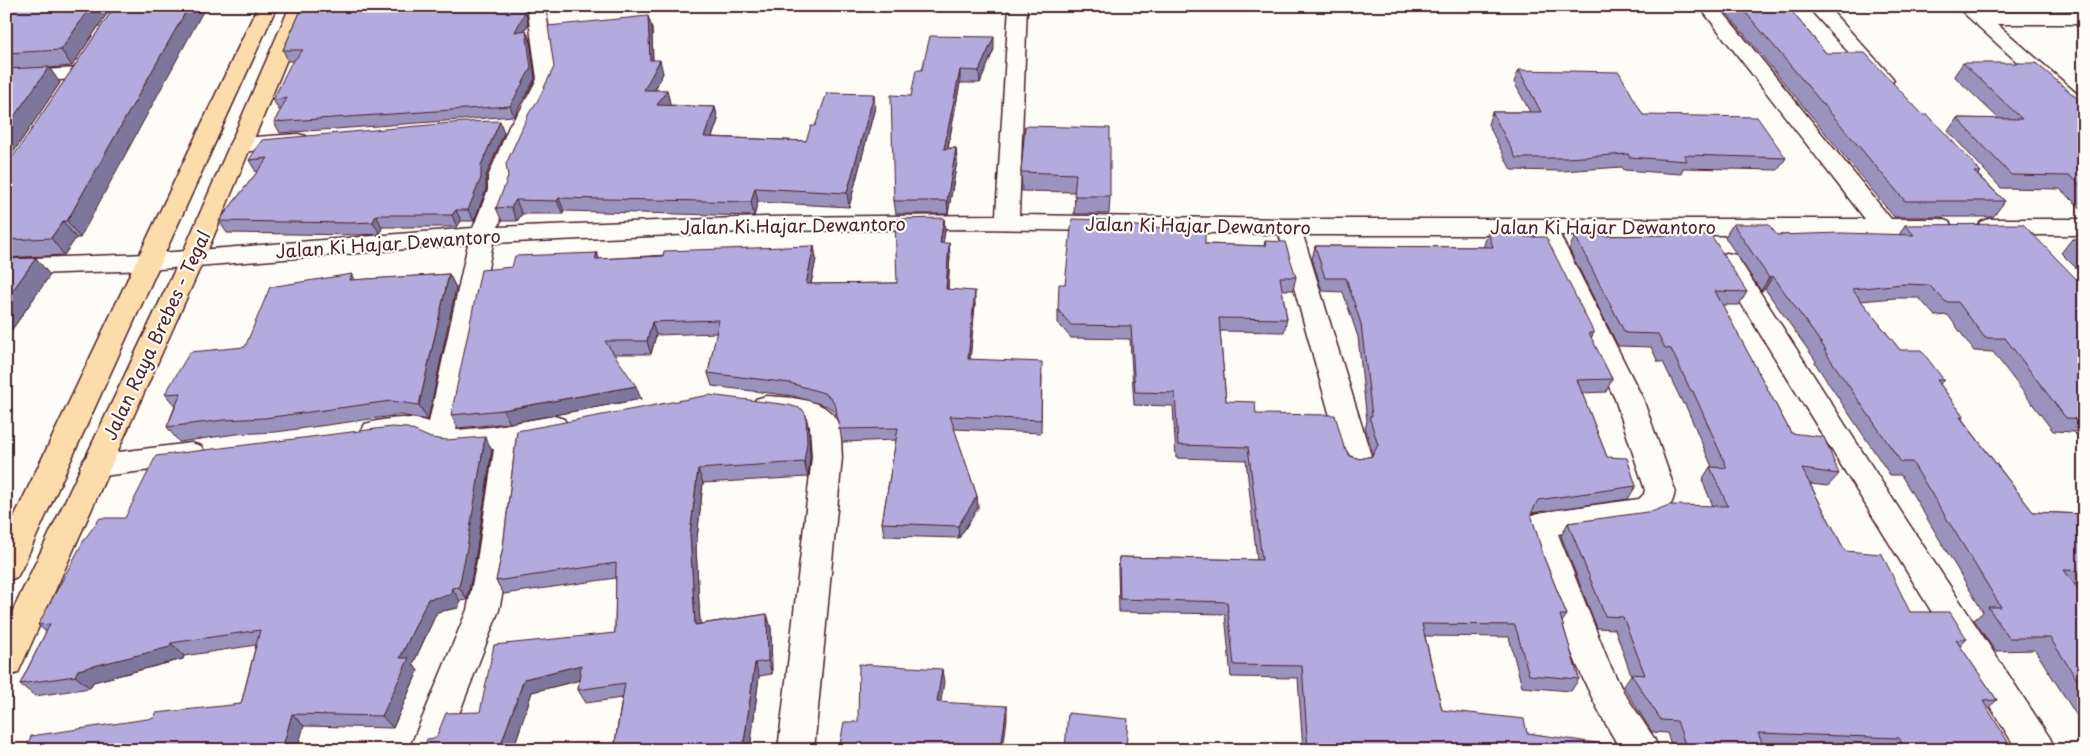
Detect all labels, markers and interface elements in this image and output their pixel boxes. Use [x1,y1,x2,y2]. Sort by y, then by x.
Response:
street label: Jalan Ki Hajar Dewantoro [680,210,906,240]
street label: Jalan Ki Hajar Dewantoro [1085,210,1311,240]
street label: Jalan Ki Hajar Dewantoro [1490,213,1716,240]
street label: Jalan Ki Hajar Dewantoro [274,222,502,264]
street label: Jalan Raya Brebes - Tegal [95,226,217,444]

